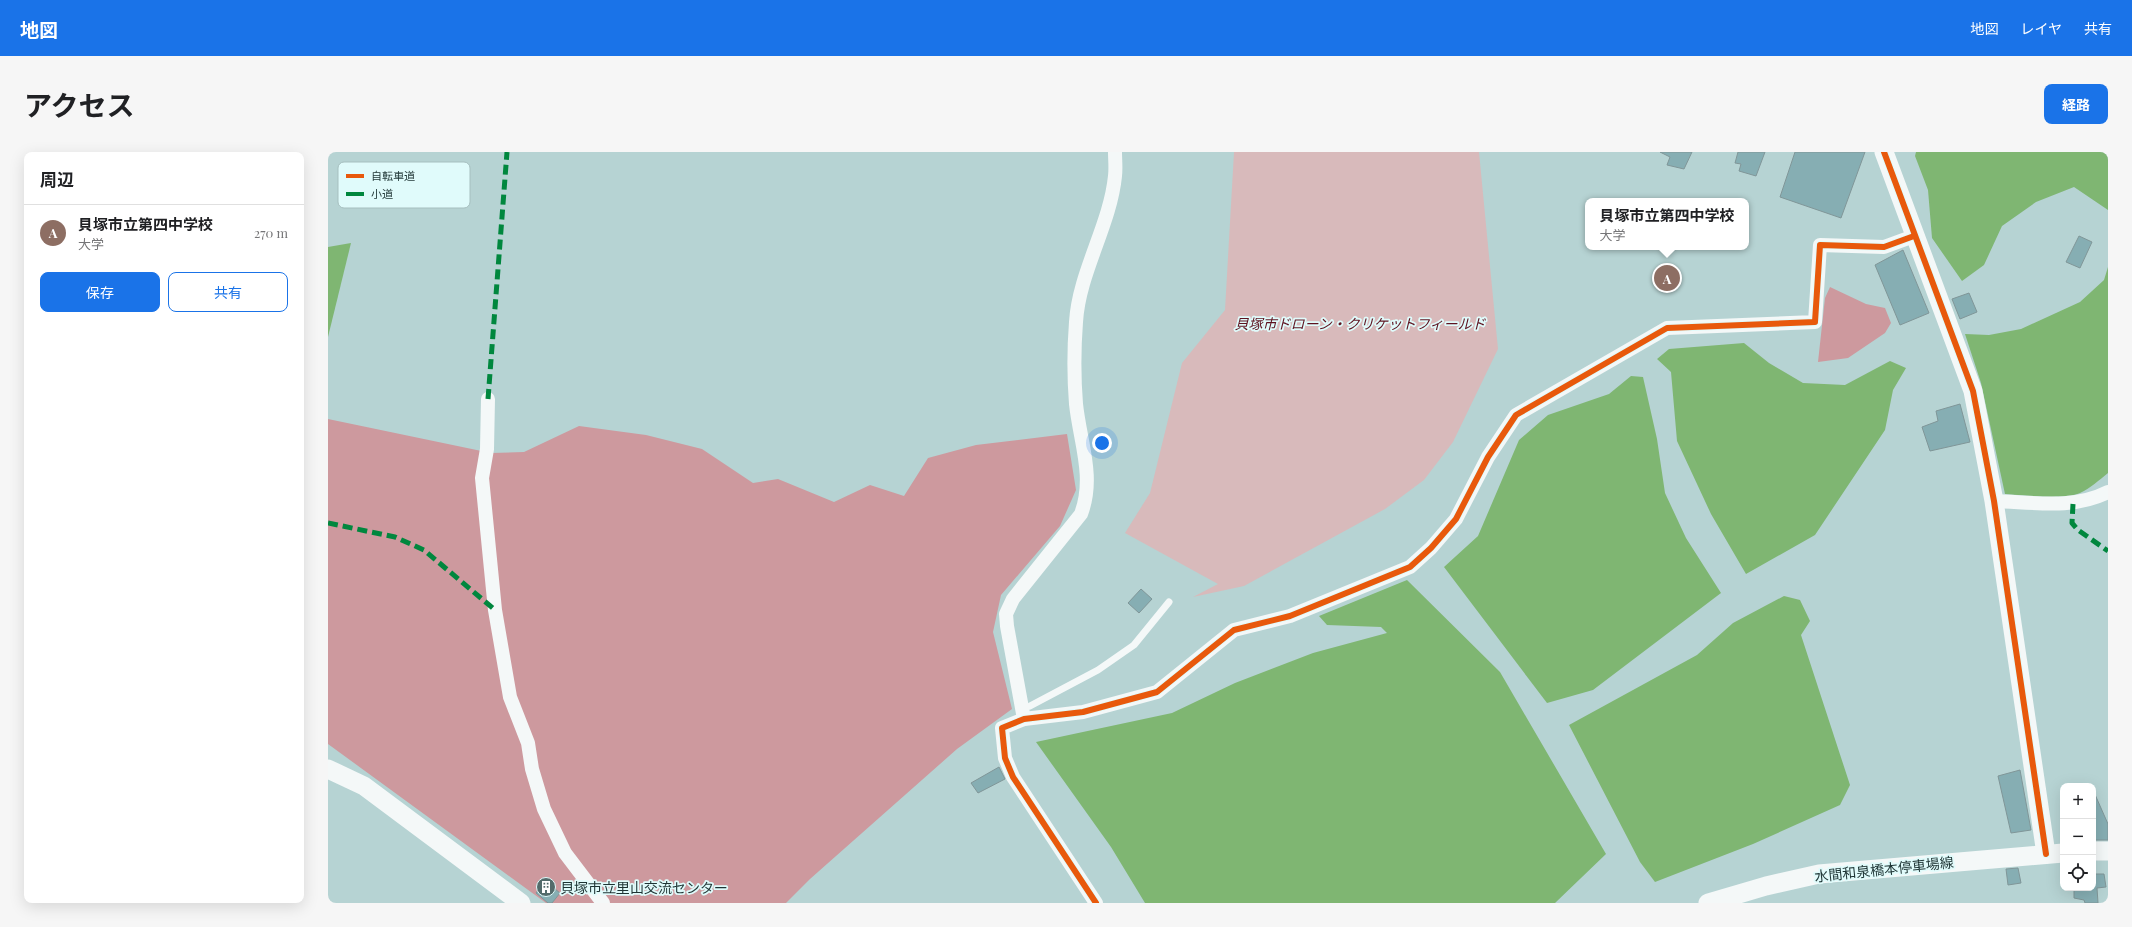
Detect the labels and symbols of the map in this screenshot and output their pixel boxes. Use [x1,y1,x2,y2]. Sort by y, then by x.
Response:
legend [338,162,470,208]
text: 自転車道 [371,168,415,183]
text: 小道 [371,186,393,201]
pin: A [1654,263,1680,293]
park label: 貝塚市ドローン・クリケットフィールド [1234,314,1487,333]
your location [1092,433,1112,453]
street label: 水間和泉橋本停車場線 [1813,852,1955,886]
building icon: 貝塚市立里山交流センター [535,876,557,898]
place label: 貝塚市立里山交流センター [560,878,728,897]

